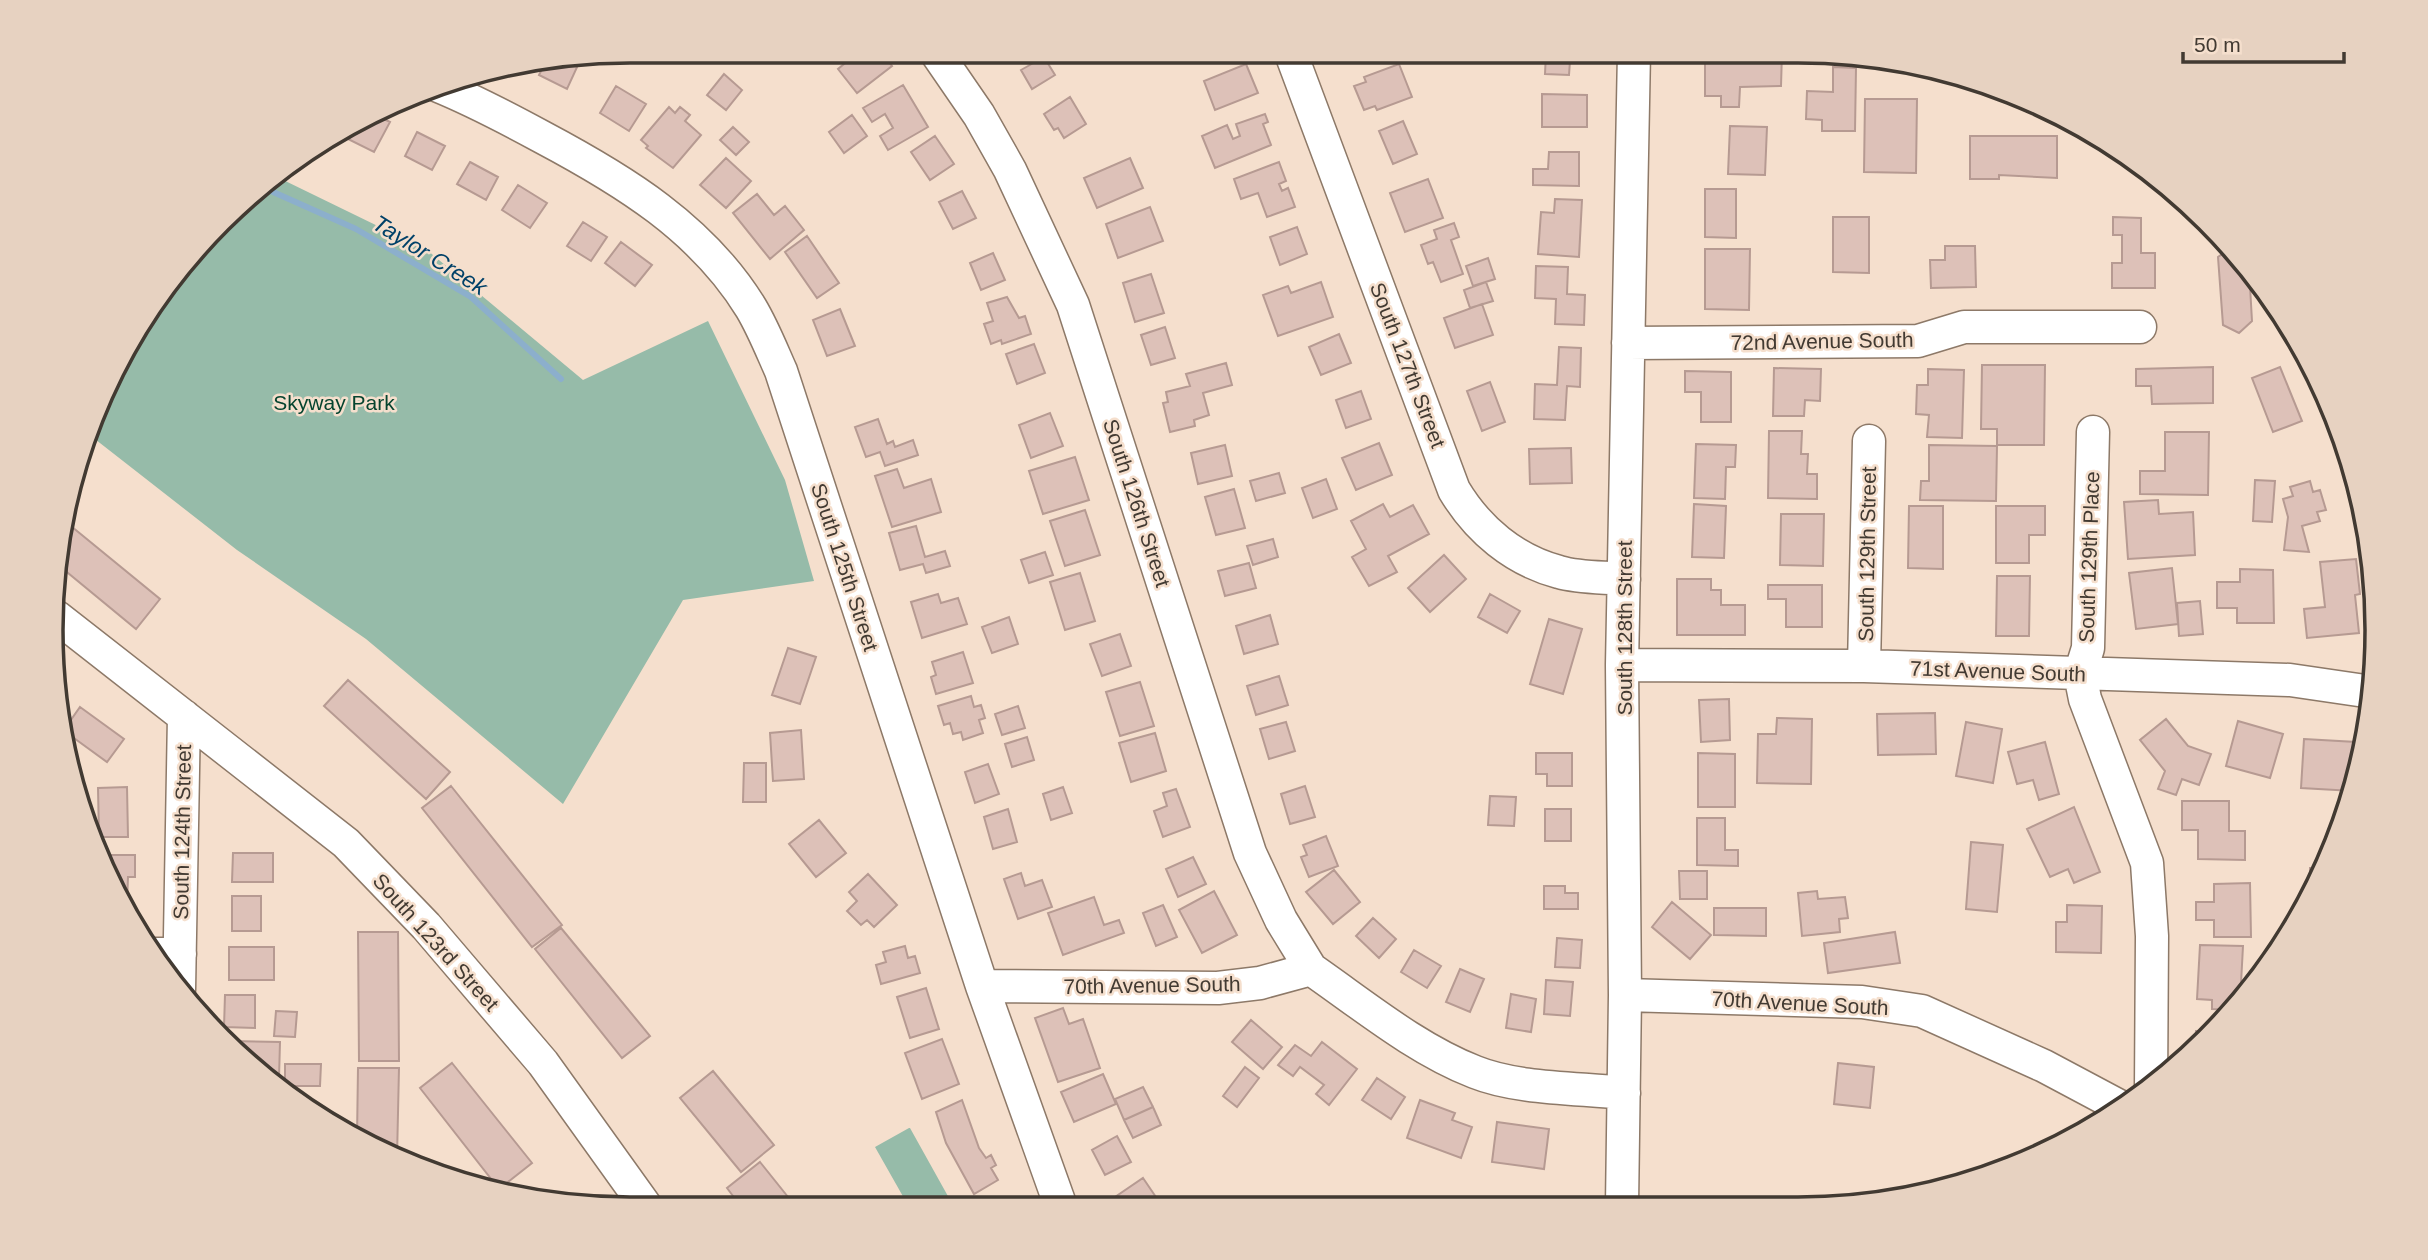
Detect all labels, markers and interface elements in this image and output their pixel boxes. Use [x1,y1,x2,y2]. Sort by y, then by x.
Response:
scale bar [2183,21,2344,65]
text: 50 m [2194,33,2241,56]
water label: Taylor Creek [368,210,493,301]
street label: South 127th Street [1366,279,1450,451]
street label: 72nd Avenue South [1730,328,1914,354]
park label: Skyway Park [273,391,395,414]
street label: South 126th Street [1099,416,1175,590]
street label: South 129th Street [1854,466,1880,642]
street label: South 129th Place [2075,471,2103,643]
street label: South 125th Street [807,480,883,654]
street label: South 128th Street [1613,540,1636,716]
street label: 71st Avenue South [1910,656,2086,686]
street label: South 124th Street [169,744,195,920]
street label: South 123rd Street [368,869,504,1015]
street label: 70th Avenue South [1063,972,1241,998]
street label: 70th Avenue South [1711,987,1889,1019]

